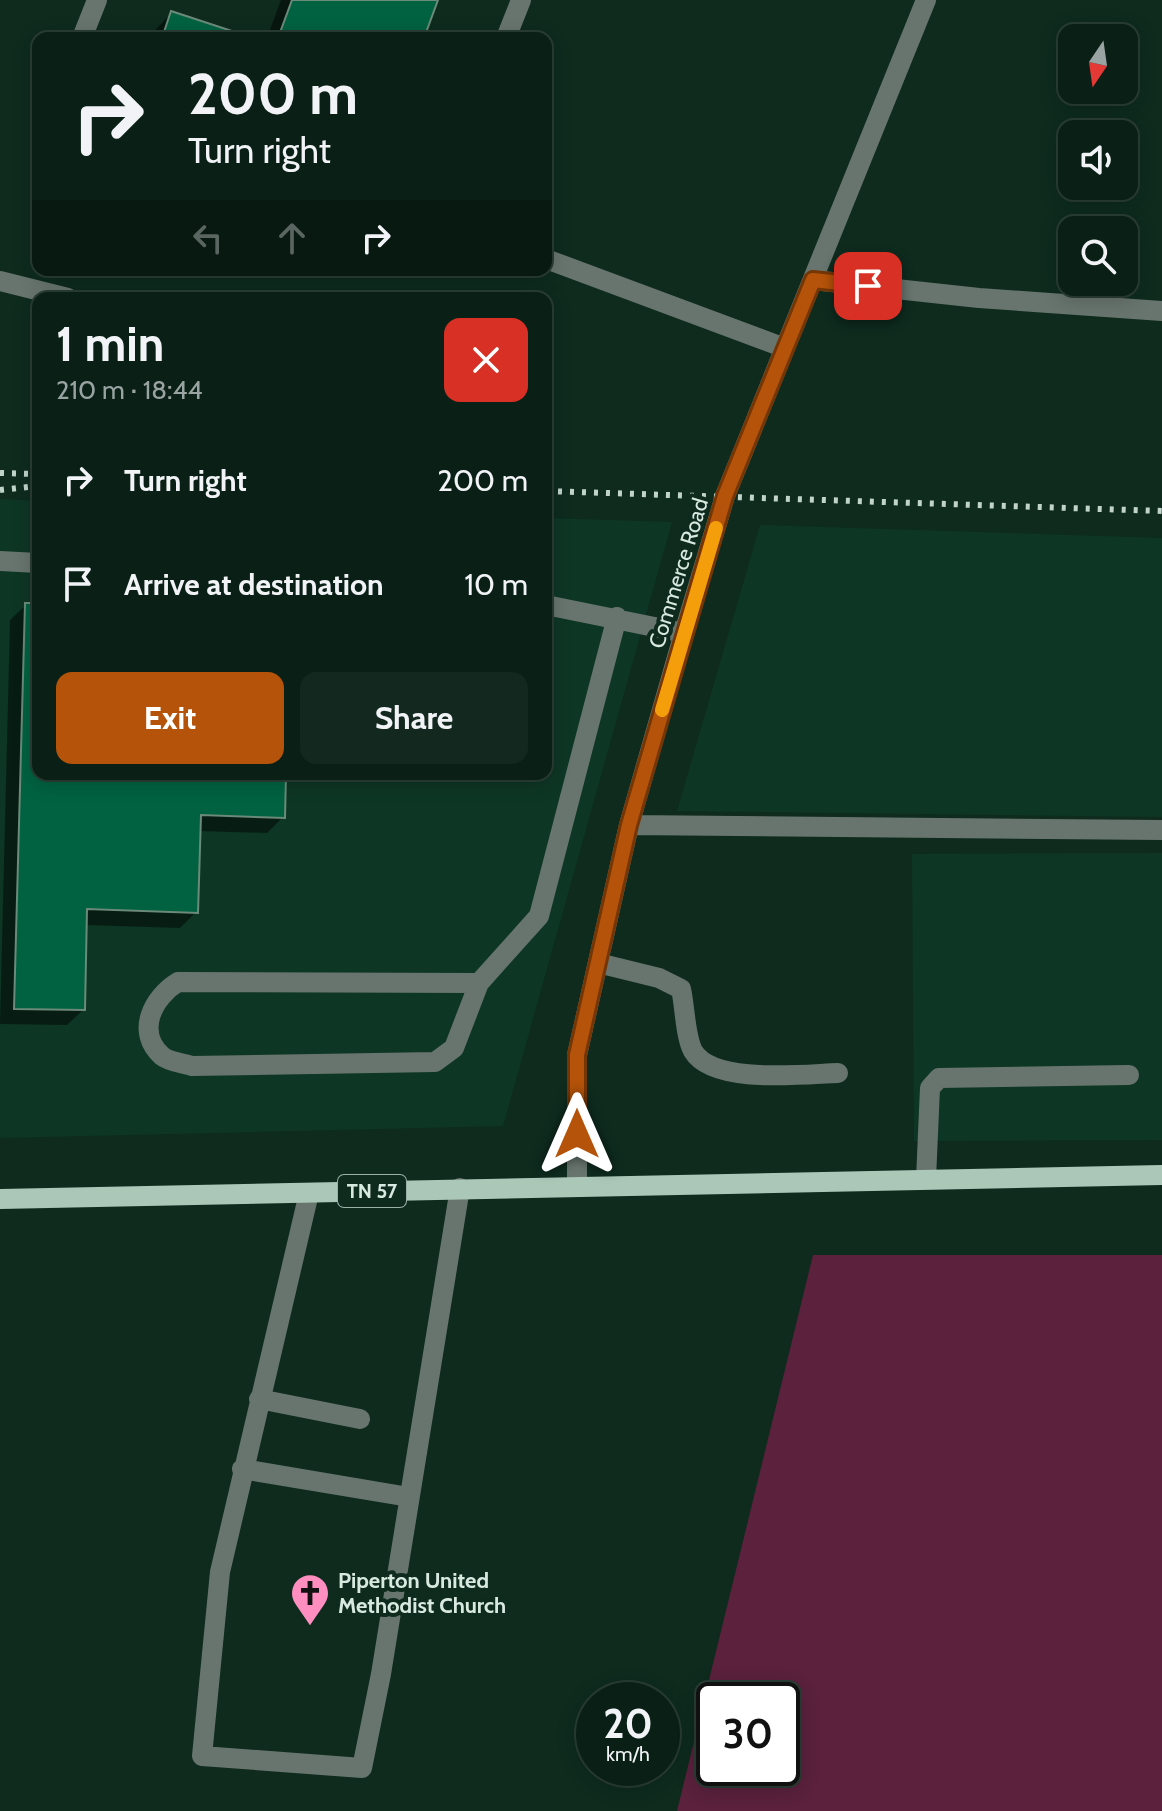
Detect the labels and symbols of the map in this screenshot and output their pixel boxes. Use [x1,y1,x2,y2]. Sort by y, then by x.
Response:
north arrow [1058,24,1138,104]
pin [834,252,902,320]
street label: Commerce Road [643,495,714,652]
position arrow [535,1092,619,1176]
road number: TN 57 [338,1175,406,1207]
place label: Piperton United Methodist Church [338,1567,506,1619]
church icon: Piperton United Methodist Church [289,1572,331,1627]
speed limit sign: 30 [696,1682,800,1786]

